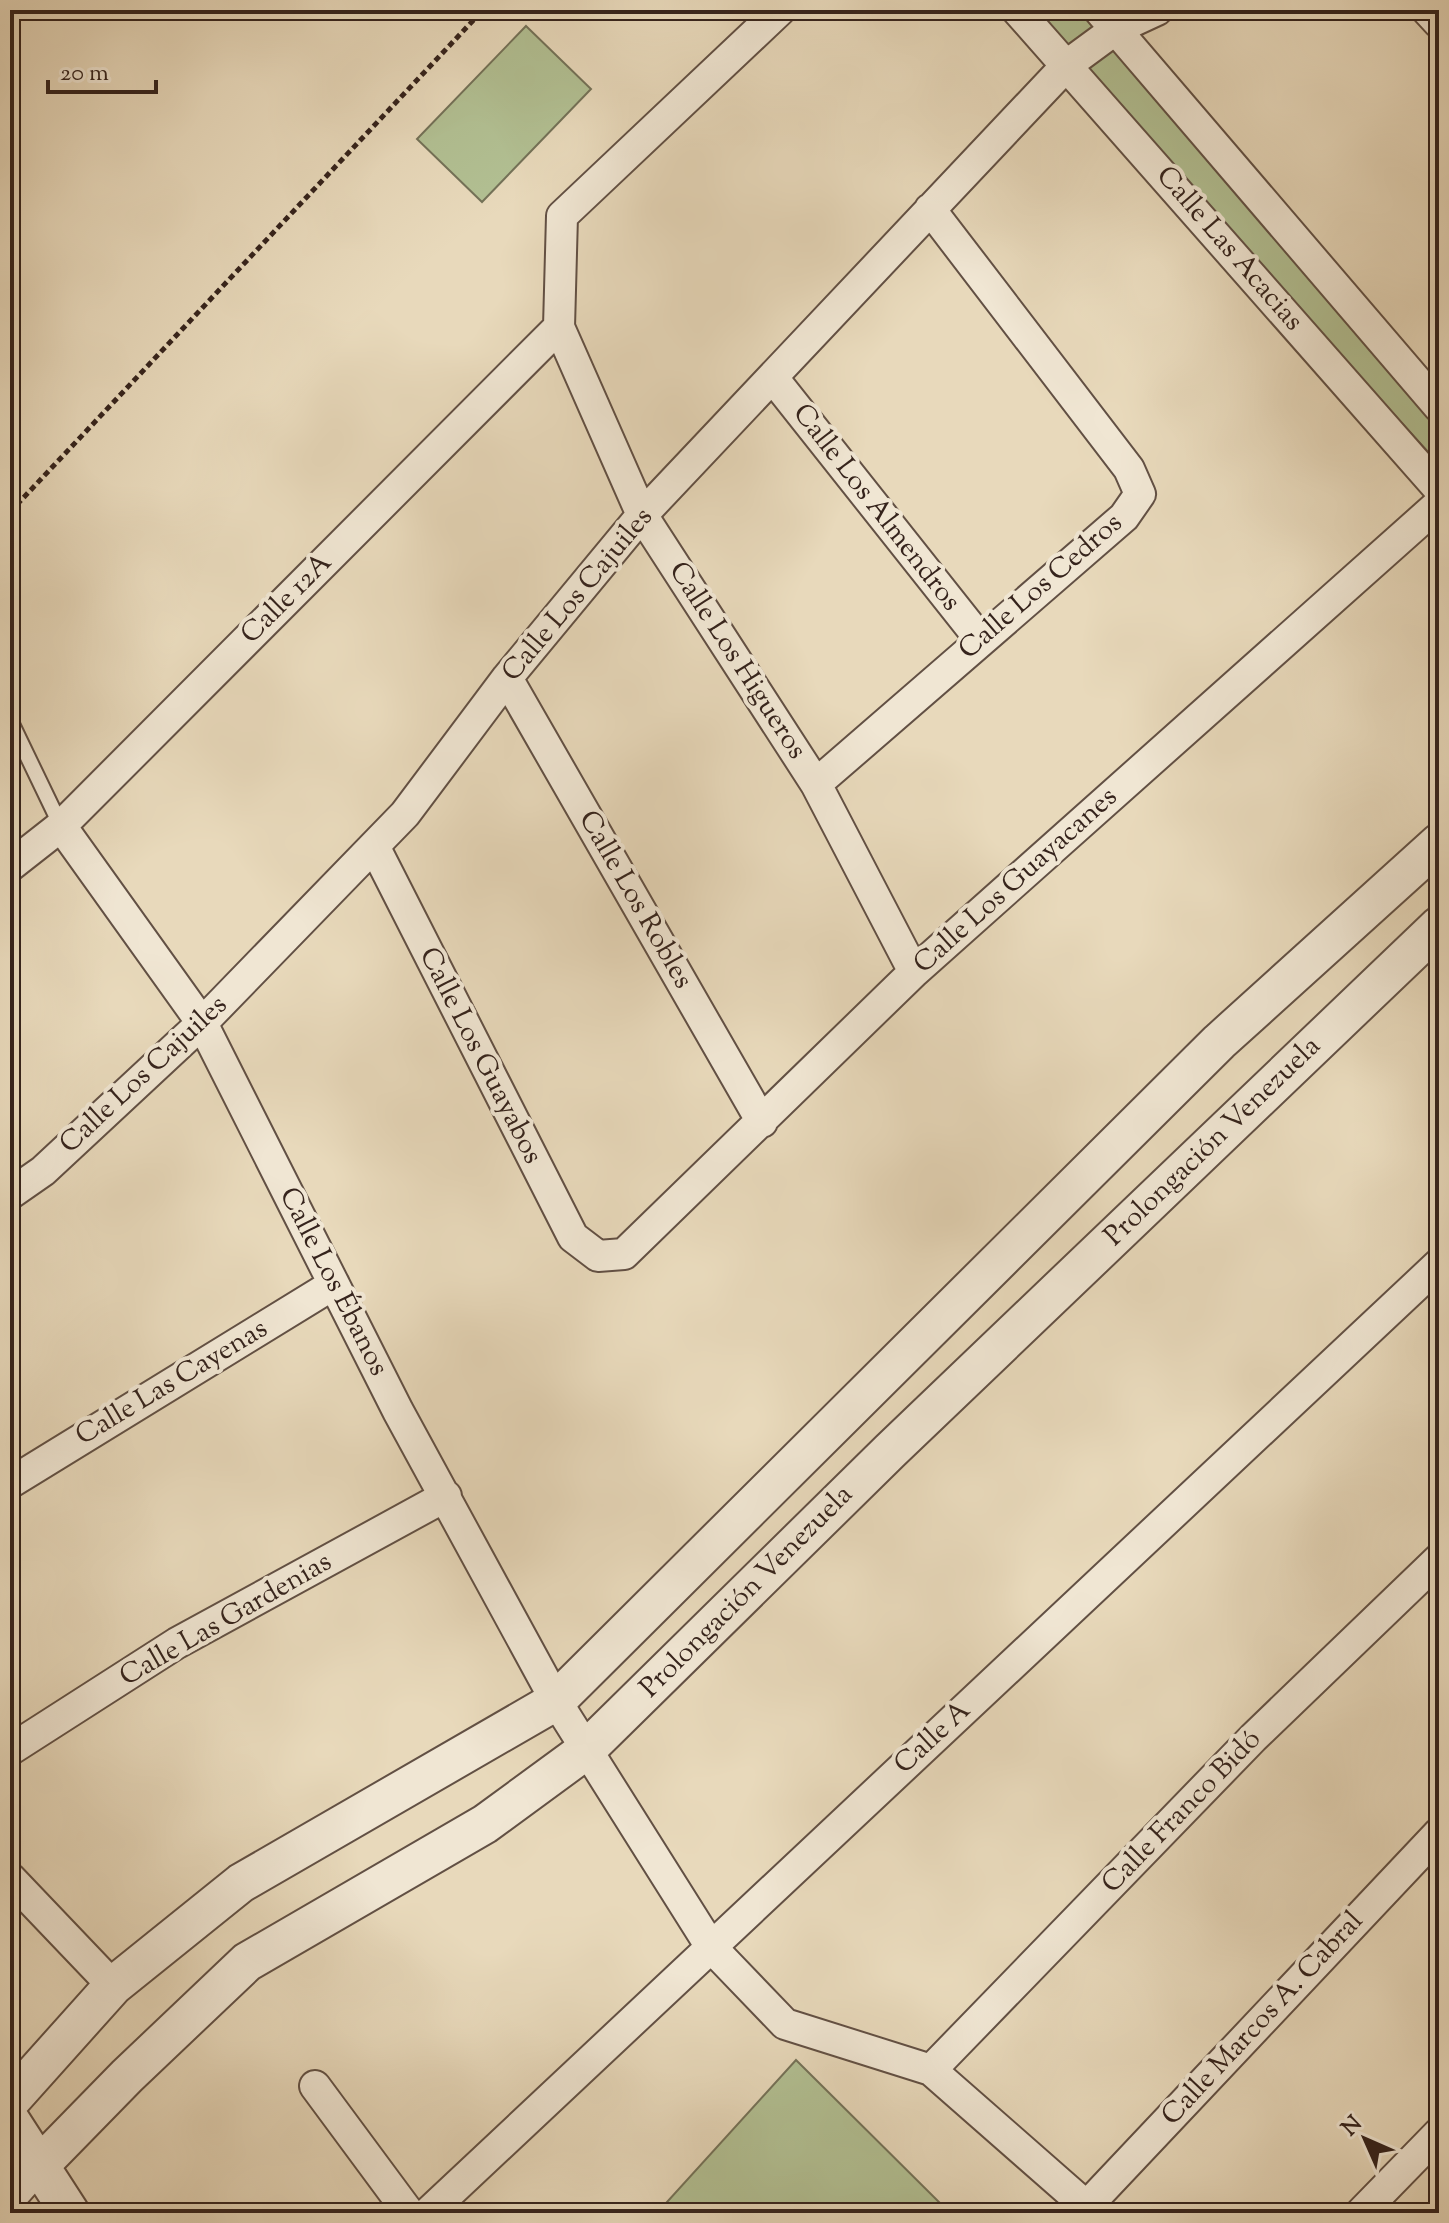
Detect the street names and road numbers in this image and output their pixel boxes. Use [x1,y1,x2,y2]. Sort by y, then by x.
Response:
street label: Calle Las Acacias [1146,158,1312,340]
street label: Calle Los Almendros [782,396,970,620]
street label: Calle Los Cajuiles [493,499,663,691]
street label: Calle Los Cedros [950,504,1132,670]
street label: Calle 12A [232,544,342,654]
street label: Calle Los Higueros [658,554,816,768]
street label: Calle Los Guayacanes [905,778,1127,984]
street label: Calle Los Robles [568,804,702,996]
street label: Calle Los Guayabos [408,941,552,1171]
street label: Calle Los Cajuiles [51,986,237,1164]
street label: Prolongación Venezuela [1096,1028,1330,1256]
street label: Calle Los Ébanos [268,1181,398,1383]
street label: Calle Las Cayenas [68,1310,276,1456]
street label: Prolongación Venezuela [631,1476,863,1708]
street label: Calle Las Gardenias [112,1543,340,1697]
street label: Calle A [886,1692,981,1784]
street label: Calle Franco Bidó [1093,1721,1271,1903]
street label: Calle Marcos A. Cabral [1153,1903,1373,2135]

